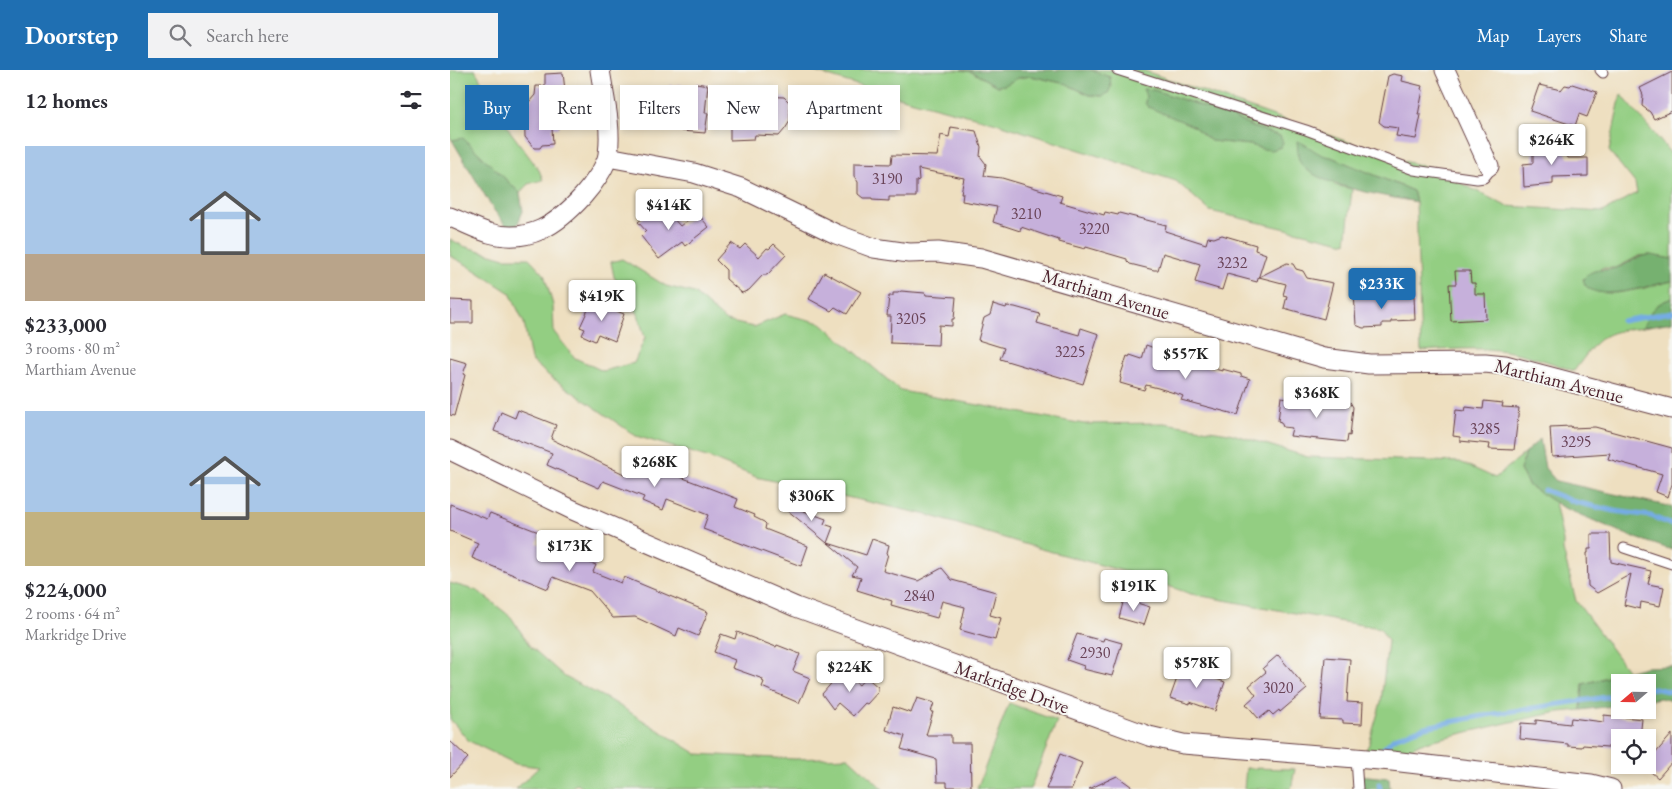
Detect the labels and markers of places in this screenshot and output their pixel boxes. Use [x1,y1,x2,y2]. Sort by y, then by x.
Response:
pin: $264K [1517,124,1587,166]
pin: $414K [634,189,704,231]
pin: $233K [1347,268,1417,310]
pin: $419K [567,280,637,322]
pin: $557K [1151,338,1221,380]
pin: $368K [1282,376,1352,419]
pin: $268K [620,446,690,488]
pin: $306K [777,480,847,522]
pin: $173K [535,530,605,572]
pin: $191K [1099,570,1169,612]
pin: $578K [1162,646,1232,689]
pin: $224K [815,650,885,693]

